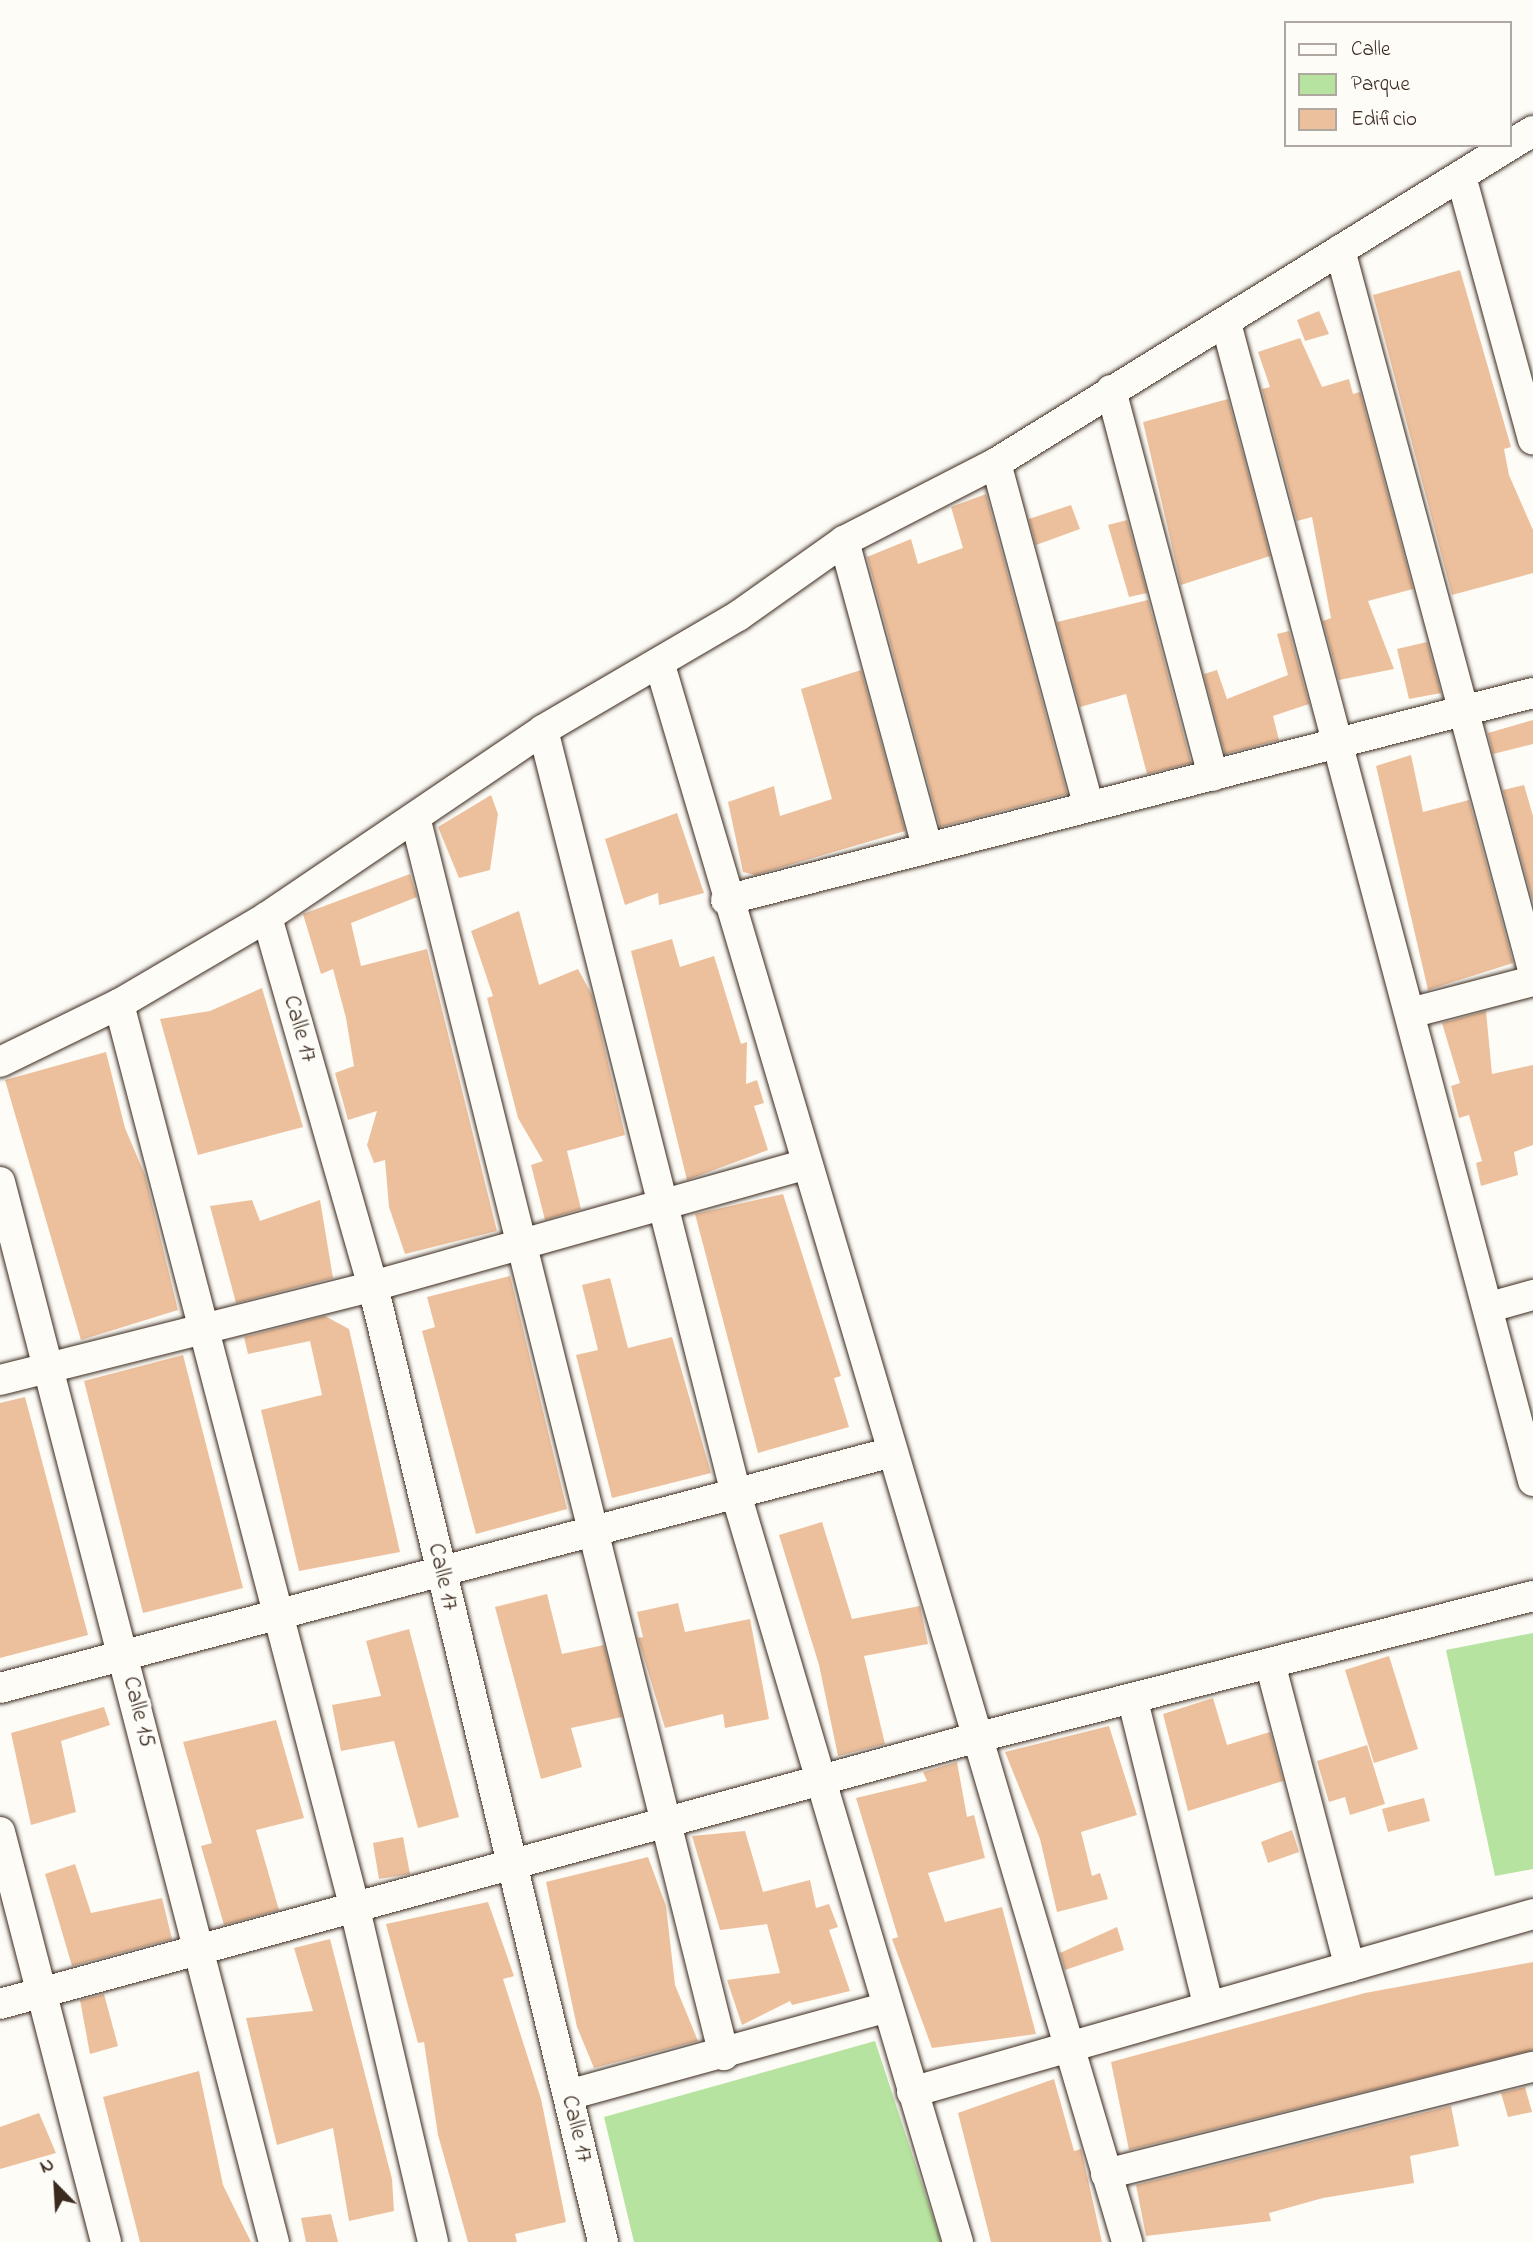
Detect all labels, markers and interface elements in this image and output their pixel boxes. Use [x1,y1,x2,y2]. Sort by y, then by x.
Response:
legend [1284,21,1512,147]
text: Calle [1351,35,1390,65]
text: Parque [1351,70,1410,100]
text: Edificio [1351,105,1417,135]
street label: Calle 17 [276,992,322,1066]
street label: Calle 17 [420,1540,464,1614]
street label: Calle 15 [115,1673,161,1751]
street label: Calle 17 [554,2092,598,2166]
north arrow [21,2151,91,2221]
text: N [36,2151,59,2181]

